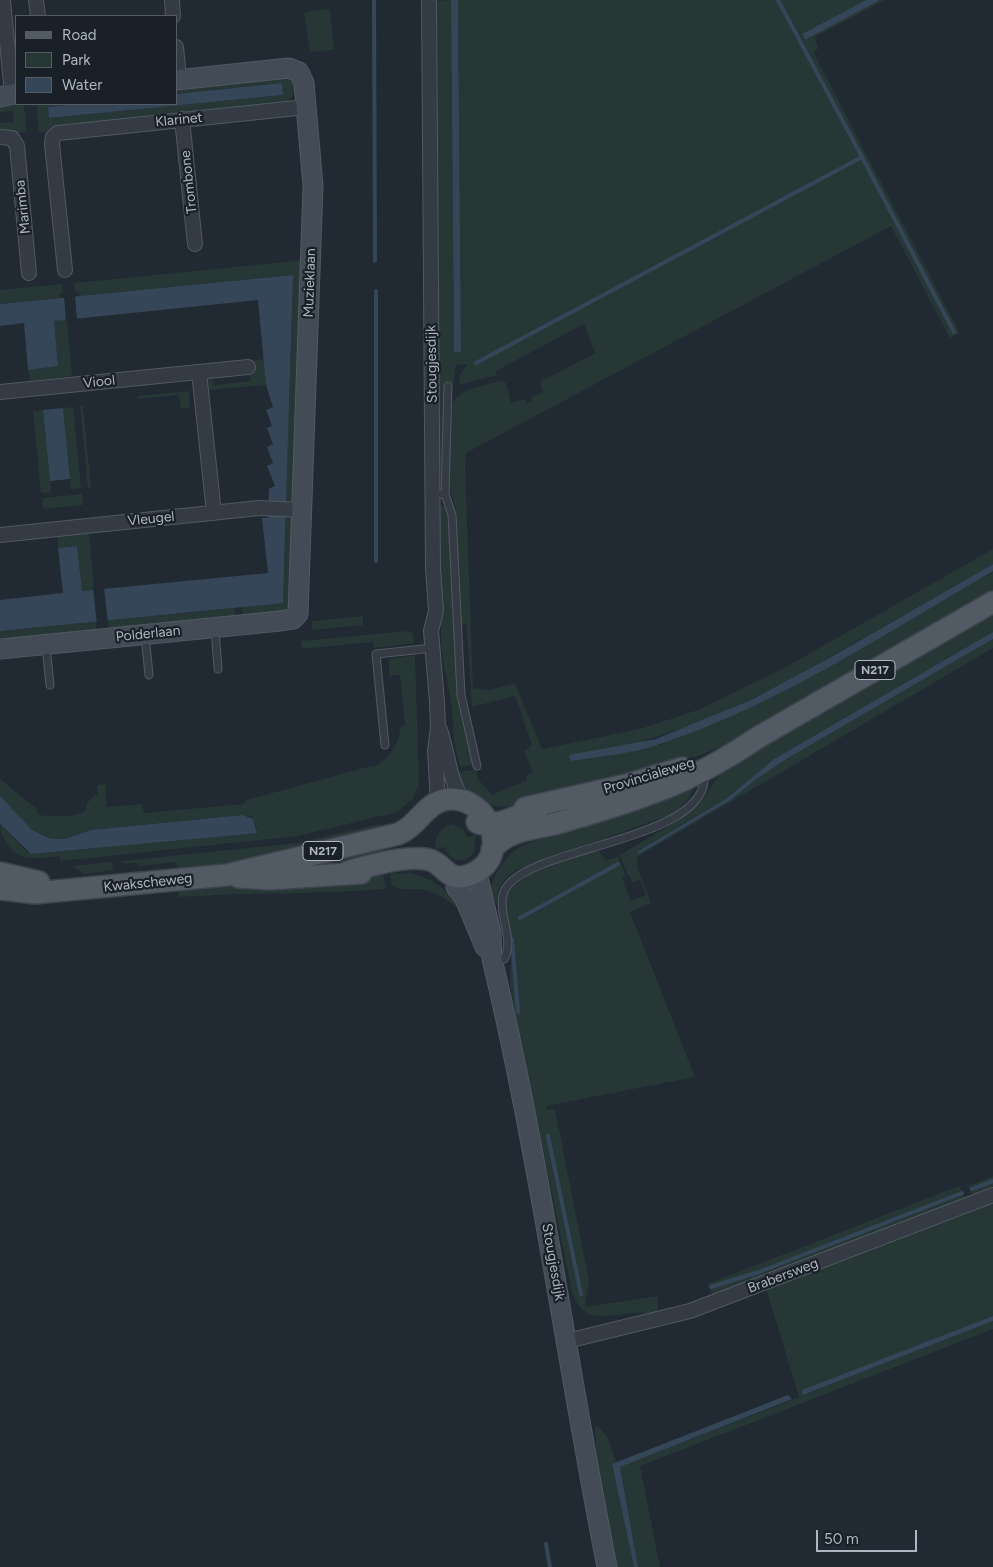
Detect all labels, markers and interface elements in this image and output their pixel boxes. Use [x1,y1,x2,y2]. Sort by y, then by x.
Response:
legend [15,15,178,105]
text: Road [62,26,97,44]
text: Park [62,51,91,69]
text: Water [62,76,102,94]
street label: Klarinet [155,109,203,131]
street label: Trombone [177,149,201,215]
street label: Marimba [12,179,34,235]
street label: Muzieklaan [300,248,320,318]
street label: Stougjesdijk [423,325,441,403]
street label: Viool [82,372,116,392]
street label: Vleugel [127,508,175,530]
street label: Polderlaan [115,622,181,646]
road number: N217 [855,660,895,680]
street label: Provincialeweg [601,754,697,798]
road number: N217 [303,841,343,860]
street label: Kwakscheweg [103,870,193,896]
street label: Stougjesdijk [538,1222,568,1302]
street label: Brabersweg [745,1255,821,1297]
scale bar [818,1520,919,1552]
text: 50 m [824,1530,859,1548]

